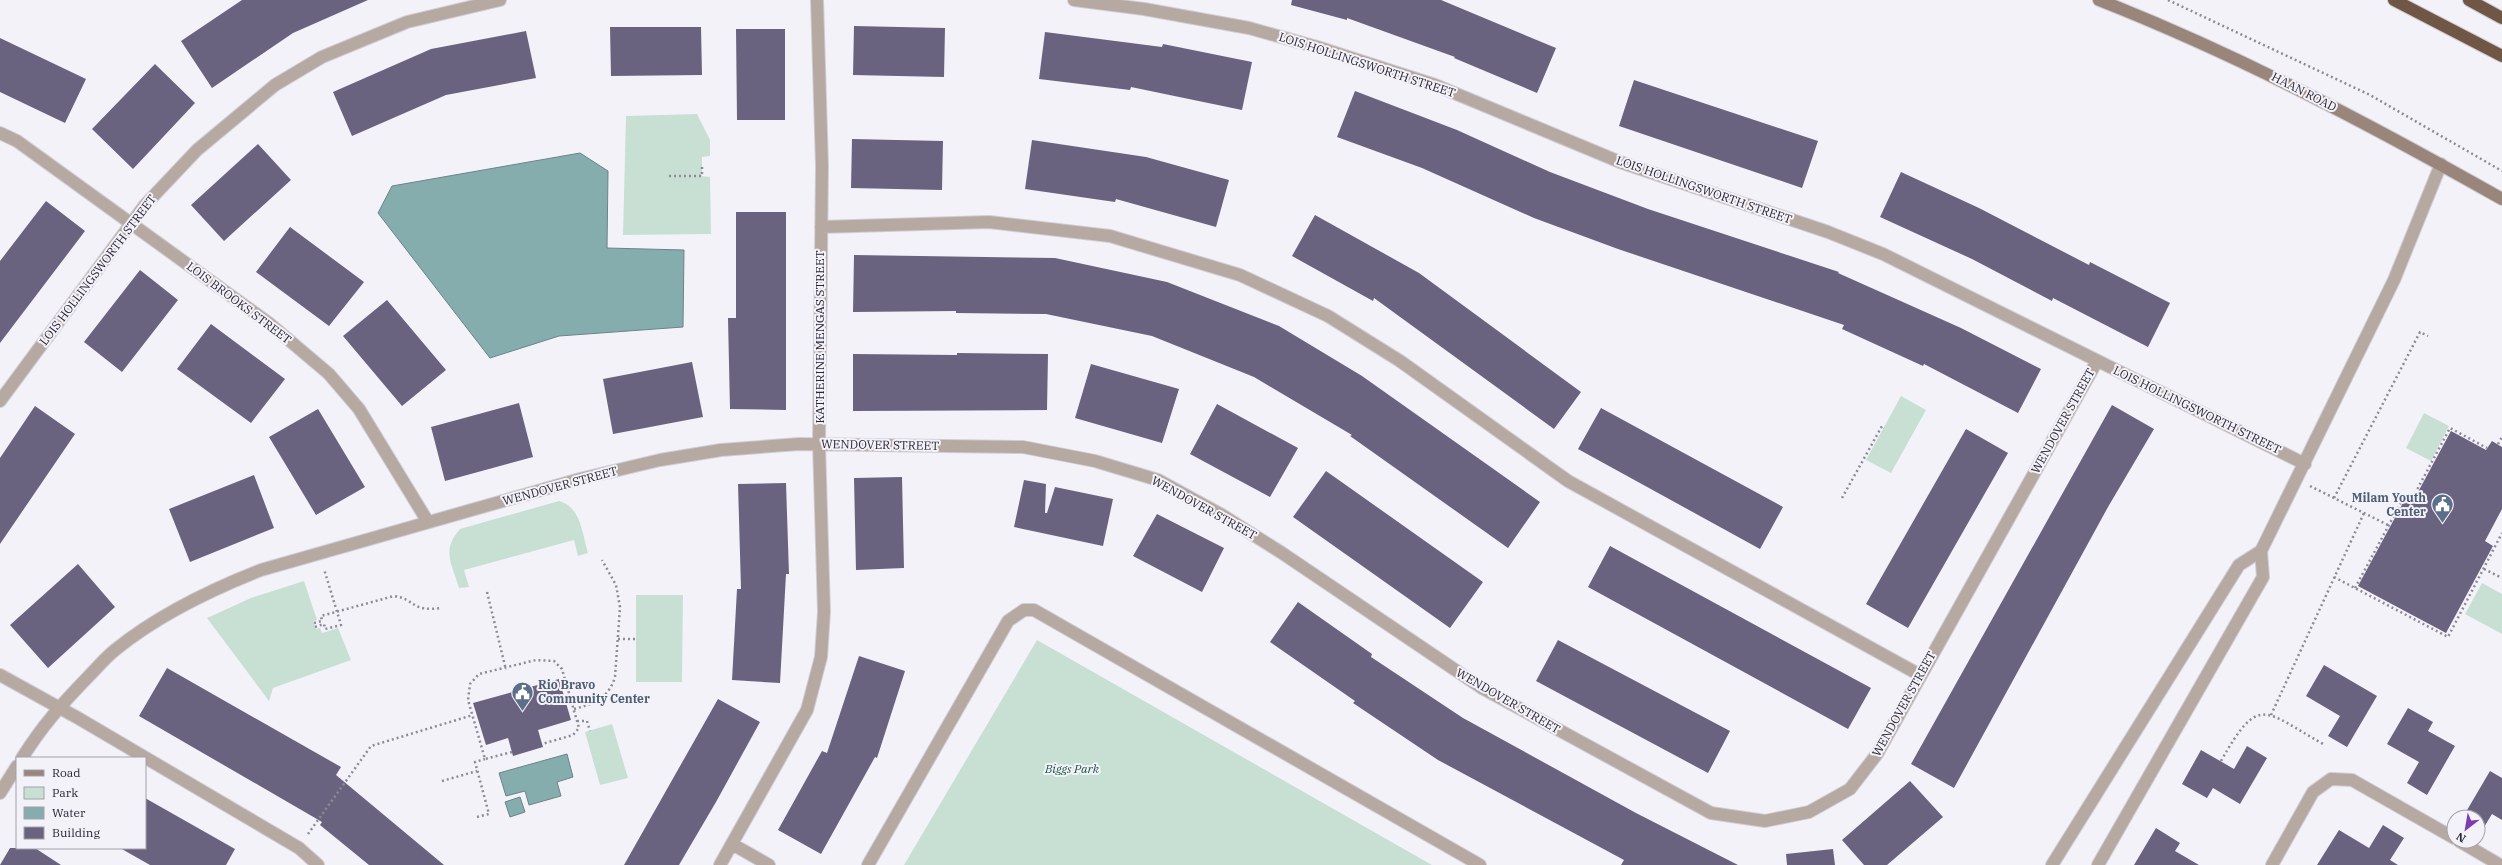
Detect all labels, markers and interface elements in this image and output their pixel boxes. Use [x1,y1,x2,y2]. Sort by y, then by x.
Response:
street label: LOIS HOLLINGSWORTH STREET [1277,29,1457,100]
street label: HAAN ROAD [2269,69,2339,114]
street label: LOIS HOLLINGSWORTH STREET [1614,152,1794,227]
street label: LOIS HOLLINGSWORTH STREET [36,191,159,348]
street label: KATHERINE MENGAS STREET [812,250,827,424]
street label: LOIS BROOKS STREET [184,258,295,347]
street label: LOIS HOLLINGSWORTH STREET [2111,362,2284,457]
street label: WENDOVER STREET [2027,365,2098,476]
street label: WENDOVER STREET [821,436,939,453]
street label: WENDOVER STREET [501,463,619,508]
street label: WENDOVER STREET [1149,472,1260,543]
place label: Milam Youth Center [2352,490,2426,519]
public building icon: Milam Youth Center [2429,492,2455,525]
street label: WENDOVER STREET [1868,648,1939,759]
street label: WENDOVER STREET [1453,665,1563,737]
place label: Rio Bravo Community Center [538,677,650,706]
public building icon: Rio Bravo Community Center [509,679,535,712]
legend [16,757,146,849]
park label: Biggs Park [1044,761,1100,776]
text: Road [52,765,81,780]
text: Park [52,785,78,800]
text: Water [52,805,86,820]
north arrow [2446,809,2486,849]
text: Building [52,825,100,840]
text: N [2453,829,2468,846]

